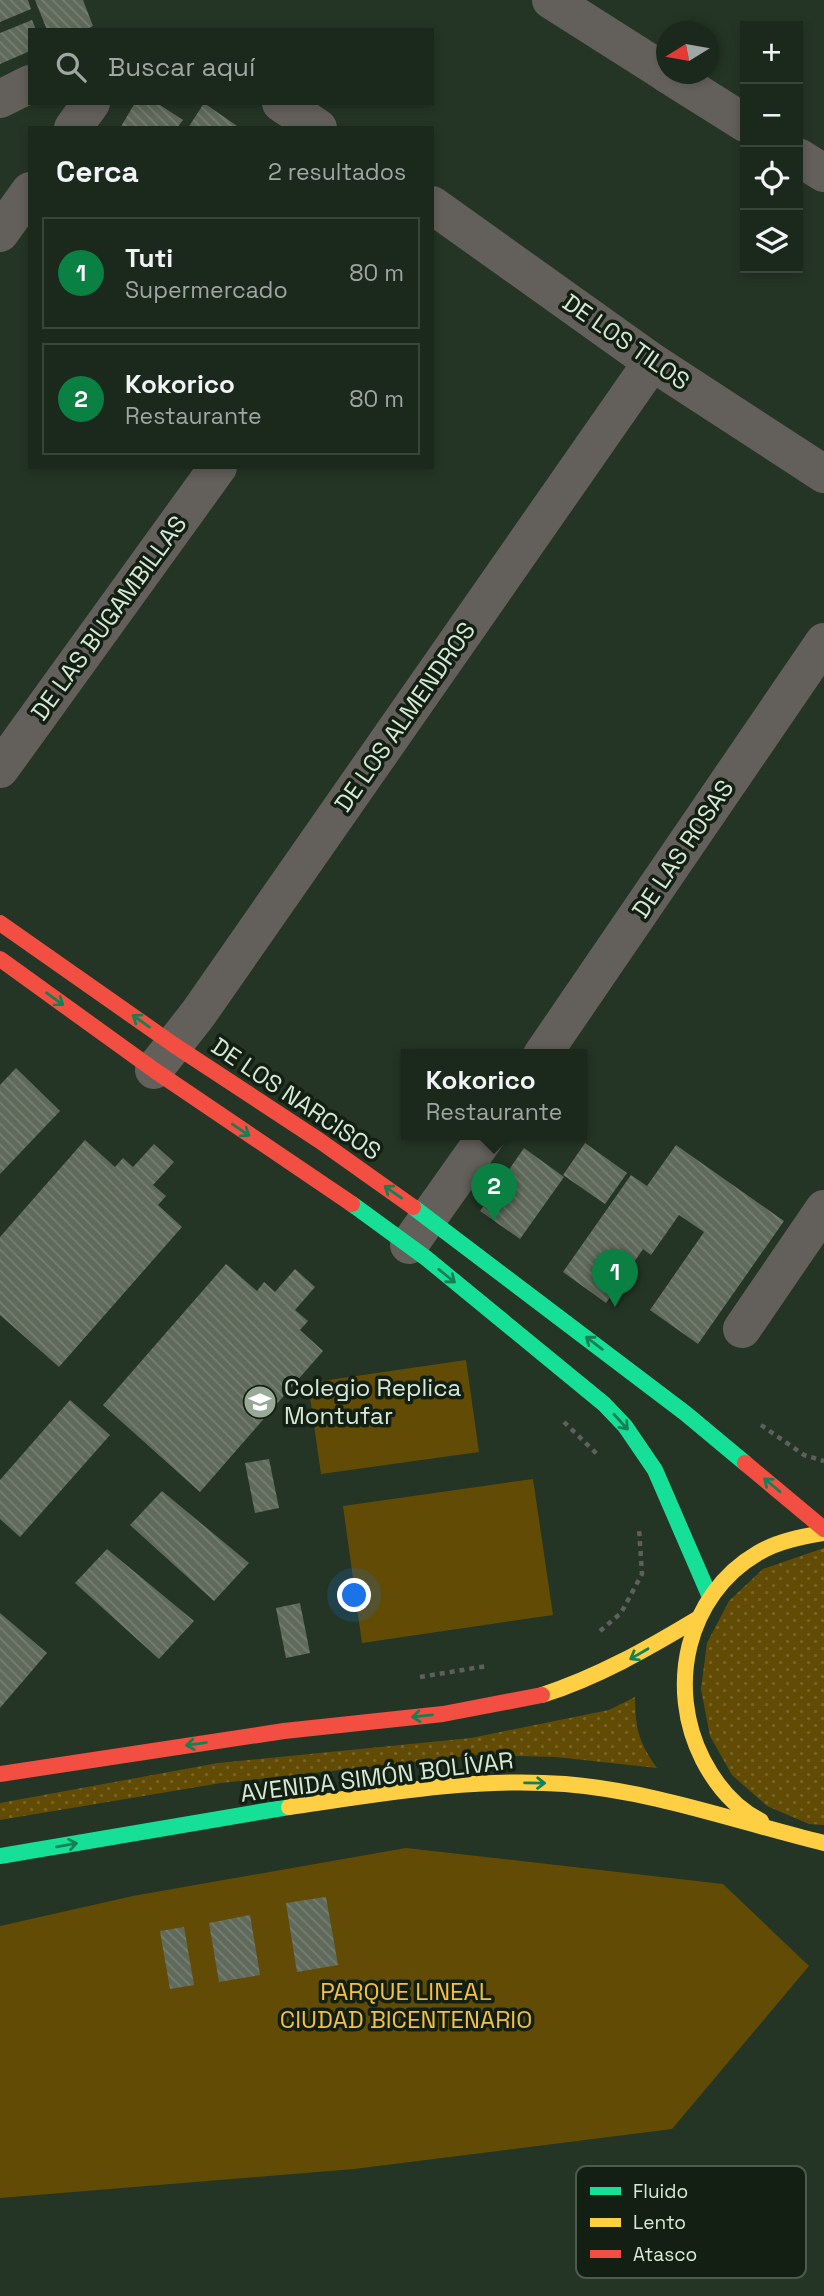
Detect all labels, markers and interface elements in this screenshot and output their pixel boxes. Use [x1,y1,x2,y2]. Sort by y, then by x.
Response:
north arrow [656,21,719,84]
map controls [740,21,803,273]
button: + [740,21,803,84]
search box [28,28,434,105]
icon: search [52,48,90,86]
text: Buscar aquí [108,50,255,84]
button: − [740,84,803,147]
button: locate [740,147,803,210]
text: Cerca [56,152,139,191]
text: 2 resultados [268,157,406,187]
button: layers [740,210,803,273]
text: Tuti [125,241,173,275]
text: 1 [76,258,86,288]
text: 80 m [349,258,404,288]
text: Supermercado [125,275,288,305]
street label: DE LOS TILOS [557,286,696,397]
text: Kokorico [125,367,235,401]
text: 2 [74,384,88,414]
text: 80 m [349,384,404,414]
text: Restaurante [125,401,262,431]
street label: DE LAS BUGAMBILLAS [24,509,193,726]
street label: DE LOS ALMENDROS [327,616,482,818]
street label: DE LAS ROSAS [625,774,740,924]
one-way arrow [45,992,64,1006]
one-way arrow [132,1014,151,1028]
street label: DE LOS NARCISOS [205,1030,387,1167]
popup [401,1049,587,1140]
text: Kokorico [426,1063,536,1097]
text: Restaurante [426,1097,562,1127]
one-way arrow [231,1123,251,1137]
pin: 2 [471,1163,517,1221]
one-way arrow [384,1185,403,1199]
pin: 1 [592,1249,638,1307]
one-way arrow [437,1268,455,1283]
one-way arrow [585,1336,604,1351]
place label: Colegio Replica Montufar [284,1372,462,1431]
school or university icon: Colegio Replica Montufar [241,1383,279,1421]
one-way arrow [612,1413,629,1430]
one-way arrow [763,1478,781,1493]
your location [337,1578,371,1612]
one-way arrow [629,1647,649,1661]
one-way arrow [411,1710,434,1723]
one-way arrow [185,1738,208,1751]
street label: AVENIDA SIMÓN BOLÍVAR [239,1744,515,1809]
one-way arrow [523,1776,546,1790]
one-way arrow [55,1837,78,1851]
park label: PARQUE LINEAL CIUDAD BICENTENARIO [280,1976,532,2035]
legend [576,2166,806,2278]
text: Fluido [633,2179,688,2204]
text: Lento [633,2210,686,2235]
text: Atasco [633,2242,697,2267]

